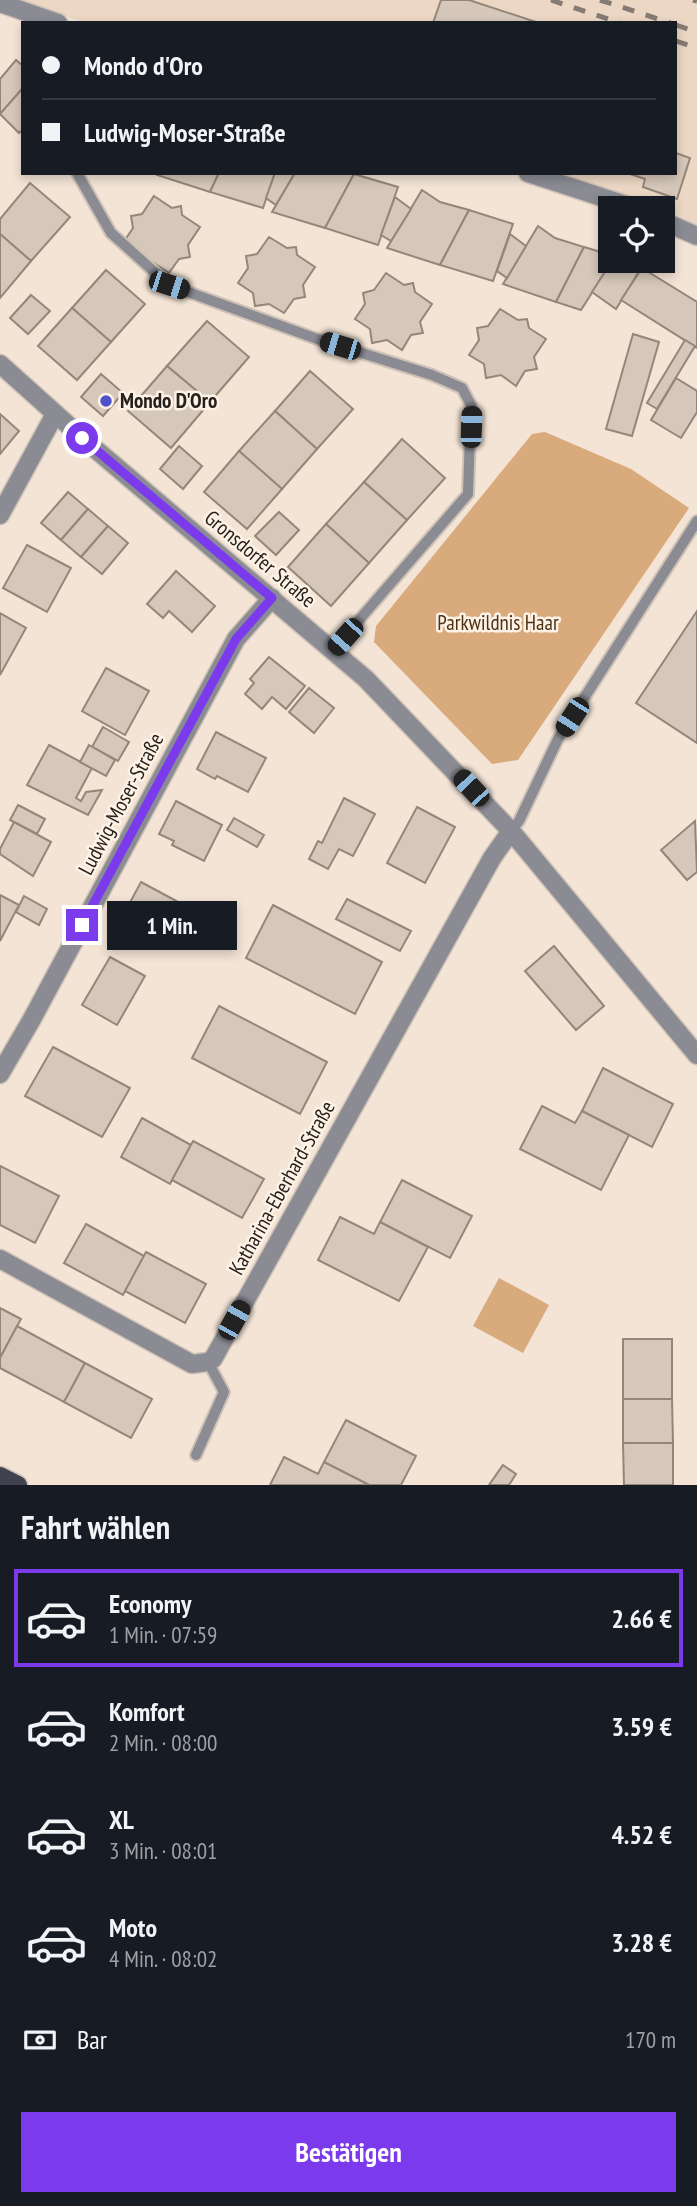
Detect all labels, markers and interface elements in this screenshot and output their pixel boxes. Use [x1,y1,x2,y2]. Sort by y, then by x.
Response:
text: Mondo d'Oro [84,49,203,82]
text: Ludwig-Moser-Straße [84,116,286,149]
map controls [598,196,675,273]
button: locate [598,196,675,273]
car [146,269,193,301]
car [317,330,364,362]
place label: Mondo D'Oro [120,387,217,414]
marker: Mondo D'Oro [98,393,114,409]
car [460,406,483,448]
route start [66,422,98,454]
street label: Gronsdorfer Straße [199,504,322,613]
park label: Parkwildnis Haar [437,609,559,636]
car [324,614,367,660]
car [552,694,593,740]
street label: Ludwig-Moser-Straße [72,728,169,879]
car [449,765,494,811]
callout: 1 Min. [106,900,236,950]
route end [66,909,98,941]
text: 1 Min. [146,911,198,940]
street label: Katharina-Eberhard-Straße [223,1096,341,1279]
car [215,1297,254,1343]
text: Fahrt wählen [21,1506,170,1548]
icon: car [25,1587,88,1650]
text: Economy [109,1587,191,1620]
text: 2.66 € [611,1602,672,1635]
text: 1 Min. · 07:59 [109,1620,217,1649]
icon: car [25,1695,88,1758]
text: Komfort [109,1695,185,1728]
text: 3.59 € [611,1710,672,1743]
text: 2 Min. · 08:00 [109,1728,217,1757]
icon: car [25,1803,88,1866]
text: XL [109,1803,134,1836]
text: 4.52 € [611,1818,672,1851]
text: 3 Min. · 08:01 [109,1836,217,1865]
icon: car [25,1911,88,1974]
text: Moto [109,1911,157,1944]
text: 3.28 € [611,1926,672,1959]
text: 4 Min. · 08:02 [109,1944,217,1973]
icon: cash [21,2021,59,2059]
text: Bar [77,2023,107,2056]
text: 170 m [625,2025,676,2054]
button: Bestätigen [21,2112,676,2192]

